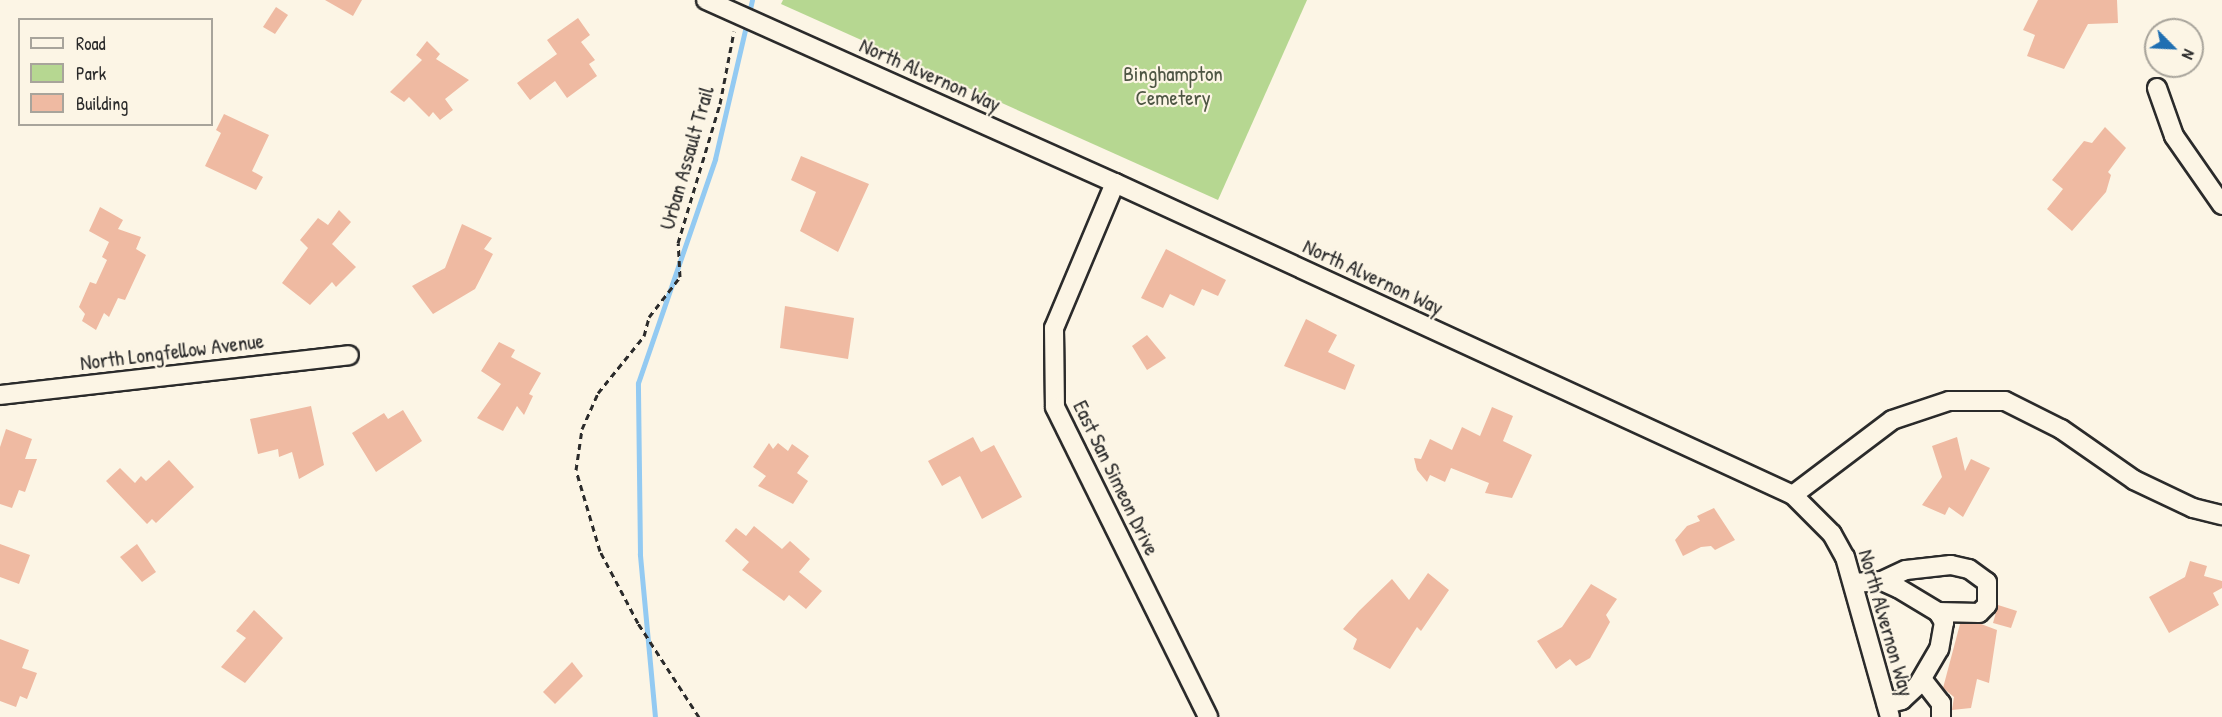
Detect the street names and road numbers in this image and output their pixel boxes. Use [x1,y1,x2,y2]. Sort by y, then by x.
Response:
street label: North Alvernon Way [856,33,1004,117]
street label: Urban Assault Trail [654,83,720,233]
street label: North Alvernon Way [1299,234,1447,320]
street label: North Longfellow Avenue [79,328,265,376]
street label: East San Simeon Drive [1068,396,1164,560]
street label: North Alvernon Way [1853,547,1919,699]

